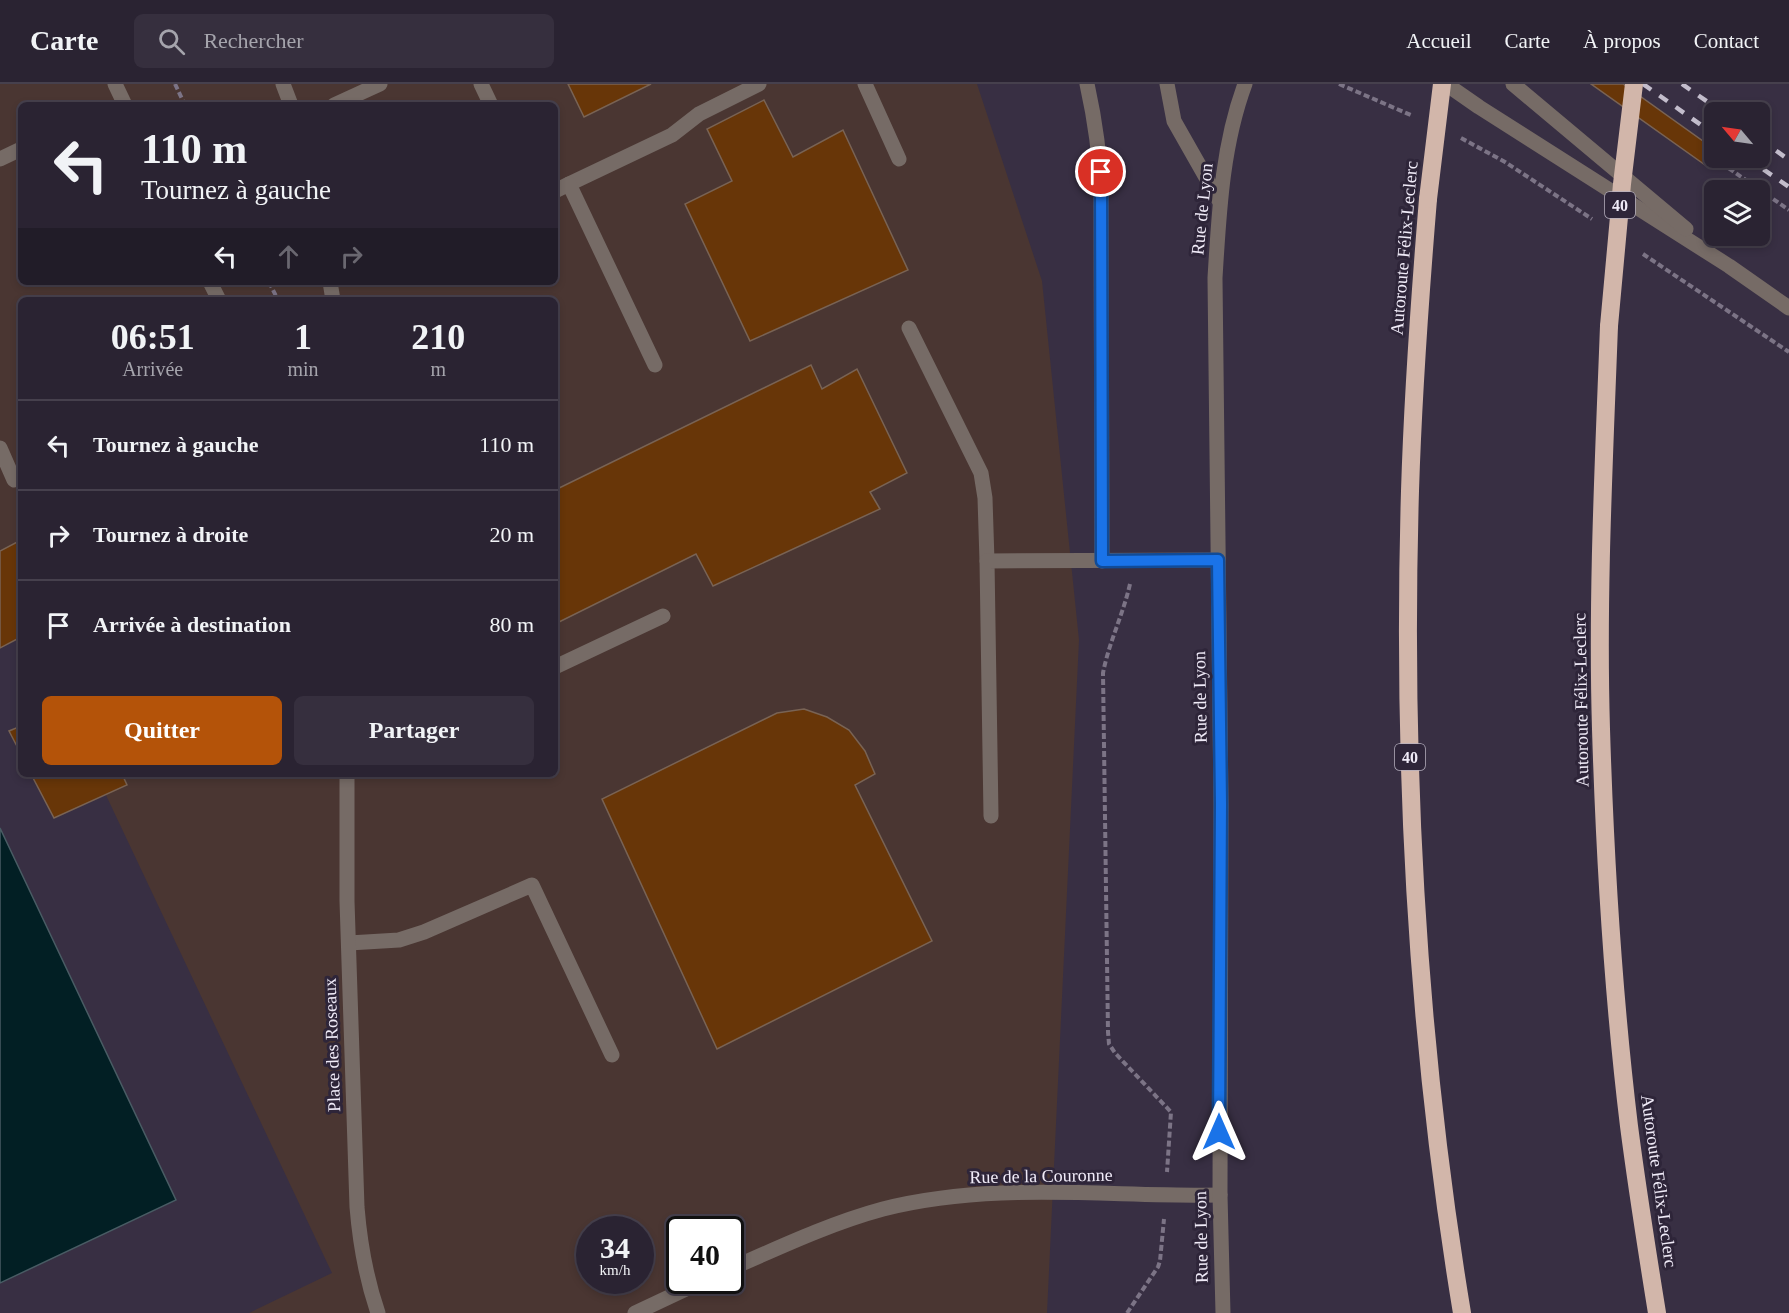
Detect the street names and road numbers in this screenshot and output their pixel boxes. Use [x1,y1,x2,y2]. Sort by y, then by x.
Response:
street label: Autoroute Félix-Leclerc [1386,160,1422,336]
street label: Rue de Lyon [1187,162,1217,256]
road number: 40 [1605,192,1635,218]
street label: Autoroute Félix-Leclerc [1569,613,1593,787]
street label: Rue de Lyon [1189,651,1211,743]
road number: 40 [1395,744,1425,770]
street label: Place des Roseaux [320,978,344,1112]
street label: Autoroute Félix-Leclerc [1637,1093,1681,1269]
street label: Rue de la Couronne [969,1165,1113,1187]
street label: Rue de Lyon [1190,1191,1212,1283]

